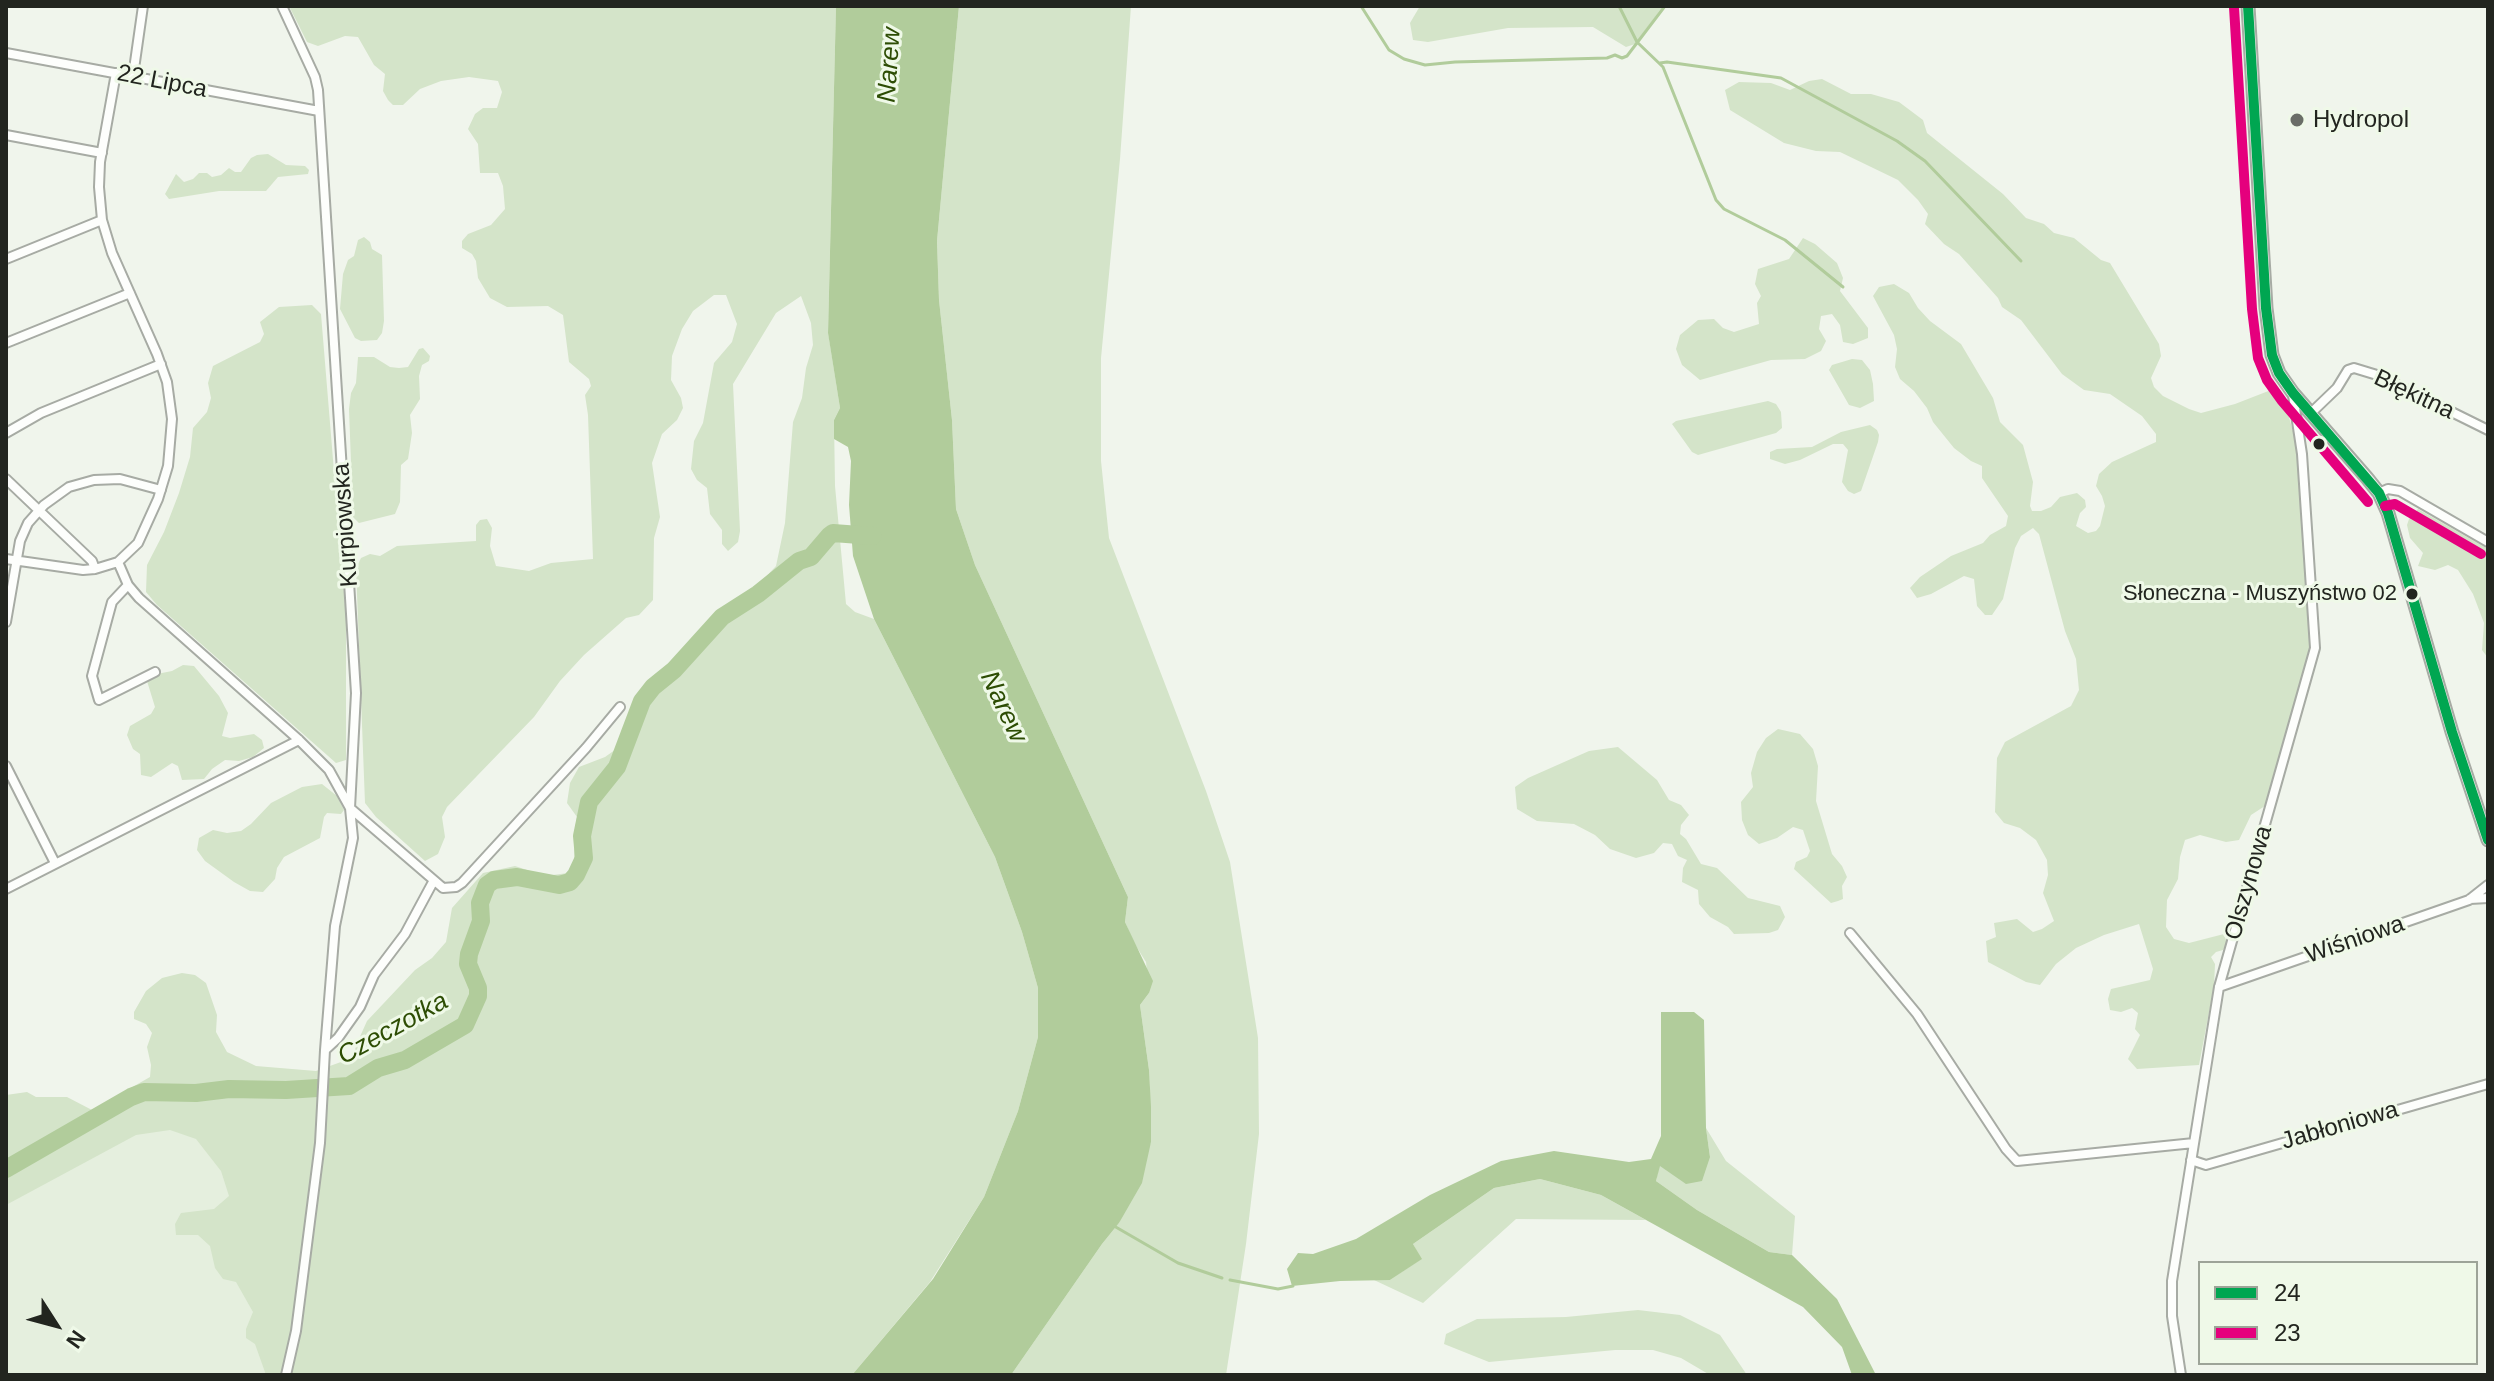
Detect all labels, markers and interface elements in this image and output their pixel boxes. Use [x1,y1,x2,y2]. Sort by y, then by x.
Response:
water label: Narew [872,26,908,104]
street label: 22 Lipca [115,59,209,105]
place label: Hydropol [2313,106,2409,134]
marker: Hydropol [2288,111,2306,129]
street label: Błękitna [2369,364,2459,426]
unlabelled marker [2311,436,2327,452]
street label: Kurpiowska [327,462,365,588]
place label: Słoneczna - Muszyństwo 02 [2123,581,2397,607]
marker: Słoneczna - Muszyństwo 02 [2404,586,2420,602]
water label: Narew [973,666,1033,748]
street label: Olszynowa [2219,823,2279,943]
street label: Wiśniowa [2302,910,2408,970]
water label: Czeczotka [332,986,454,1072]
street label: Jabłoniowa [2278,1096,2402,1156]
legend [2198,1261,2478,1365]
text: 24 [2274,1279,2301,1306]
north arrow [16,1285,96,1365]
text: 23 [2274,1319,2301,1346]
text: N [61,1326,91,1353]

